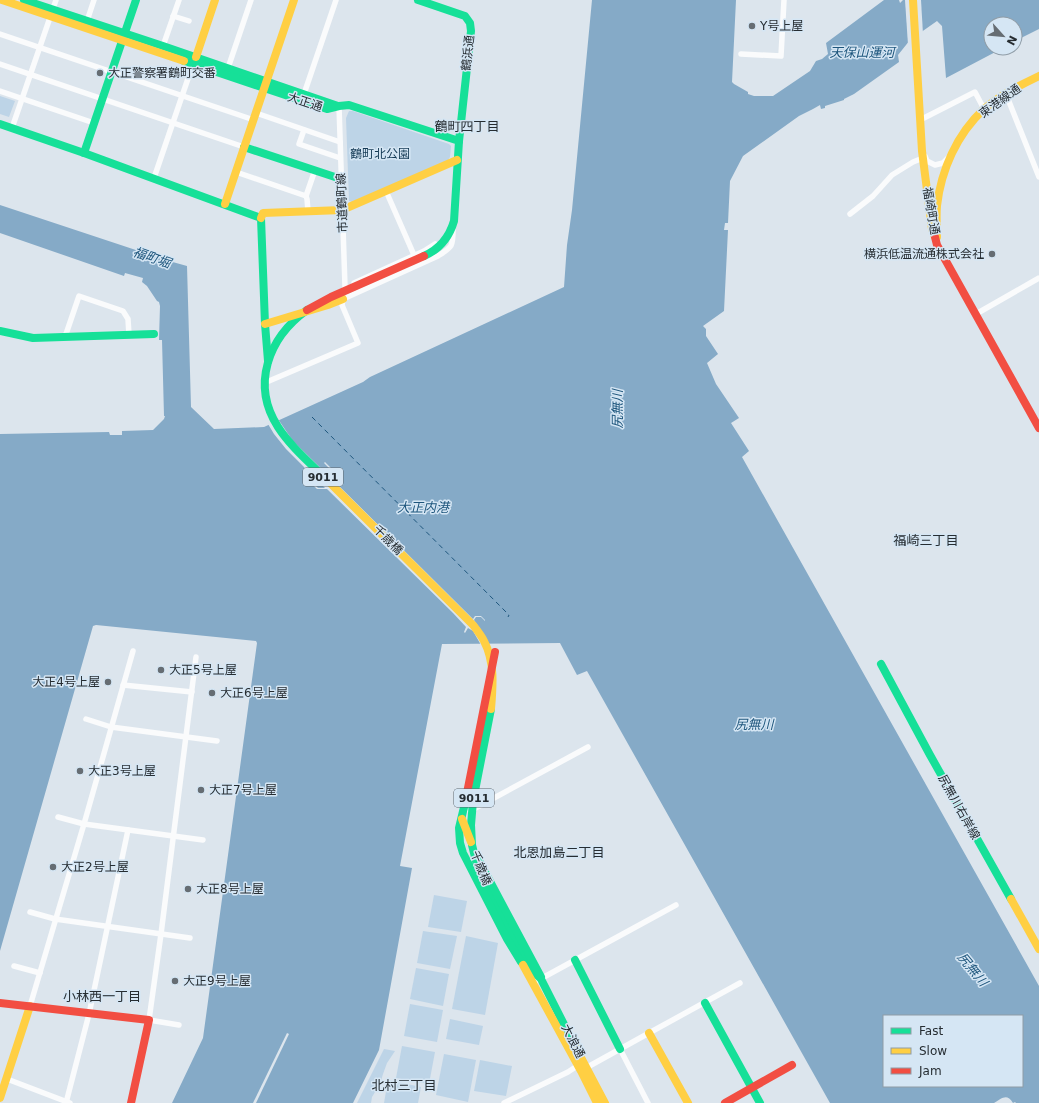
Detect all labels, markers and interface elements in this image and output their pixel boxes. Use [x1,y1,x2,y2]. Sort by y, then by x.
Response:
north arrow [983,16,1023,56]
place label: Y号上屋 [759,19,803,33]
marker: Y号上屋 [747,21,757,31]
text: N [1004,33,1019,47]
street label: 鶴浜通 [459,34,477,72]
water label: 天保山運河 [829,45,897,60]
place label: 大正警察署鶴町交番 [108,66,216,80]
marker: 大正警察署鶴町交番 [95,68,105,78]
street label: 東港線通 [976,81,1024,121]
street label: 大正通 [286,90,324,114]
district label: 鶴町四丁目 [434,119,500,134]
park label: 鶴町北公園 [350,147,410,161]
street label: 市道鶴町線 [334,173,350,233]
street label: 福崎町通 [920,186,942,236]
water label: 福町堀 [131,244,175,272]
place label: 横浜低温流通株式会社 [864,247,984,261]
marker: 横浜低温流通株式会社 [987,249,997,259]
water label: 尻無川 [610,388,625,429]
road number: 9011 [303,468,343,486]
water label: 大正内港 [397,500,451,515]
street label: 千歳橋 [370,522,406,558]
district label: 福崎三丁目 [893,533,959,548]
place label: 大正5号上屋 [169,663,237,677]
marker: 大正5号上屋 [156,665,166,675]
place label: 大正4号上屋 [32,675,100,689]
marker: 大正4号上屋 [103,677,113,687]
place label: 大正6号上屋 [220,686,288,700]
marker: 大正6号上屋 [207,688,217,698]
water label: 尻無川 [734,717,775,732]
place label: 大正3号上屋 [88,764,156,778]
marker: 大正3号上屋 [75,766,85,776]
street label: 尻無川右岸線 [935,772,983,842]
place label: 大正7号上屋 [209,783,277,797]
marker: 大正7号上屋 [196,785,206,795]
road number: 9011 [454,789,494,807]
district label: 北恩加島二丁目 [513,845,605,860]
street label: 千歳橋 [468,849,494,887]
place label: 大正2号上屋 [61,860,129,874]
marker: 大正2号上屋 [48,862,58,872]
place label: 大正8号上屋 [196,882,264,896]
marker: 大正8号上屋 [183,884,193,894]
water label: 尻無川 [954,950,992,991]
place label: 大正9号上屋 [183,974,251,988]
marker: 大正9号上屋 [170,976,180,986]
district label: 小林西一丁目 [63,989,141,1004]
legend [883,1015,1023,1087]
street label: 大浪通 [559,1022,587,1060]
text: Fast [919,1024,943,1038]
text: Slow [919,1044,947,1058]
text: Jam [918,1064,942,1078]
district label: 北村三丁目 [371,1078,437,1093]

